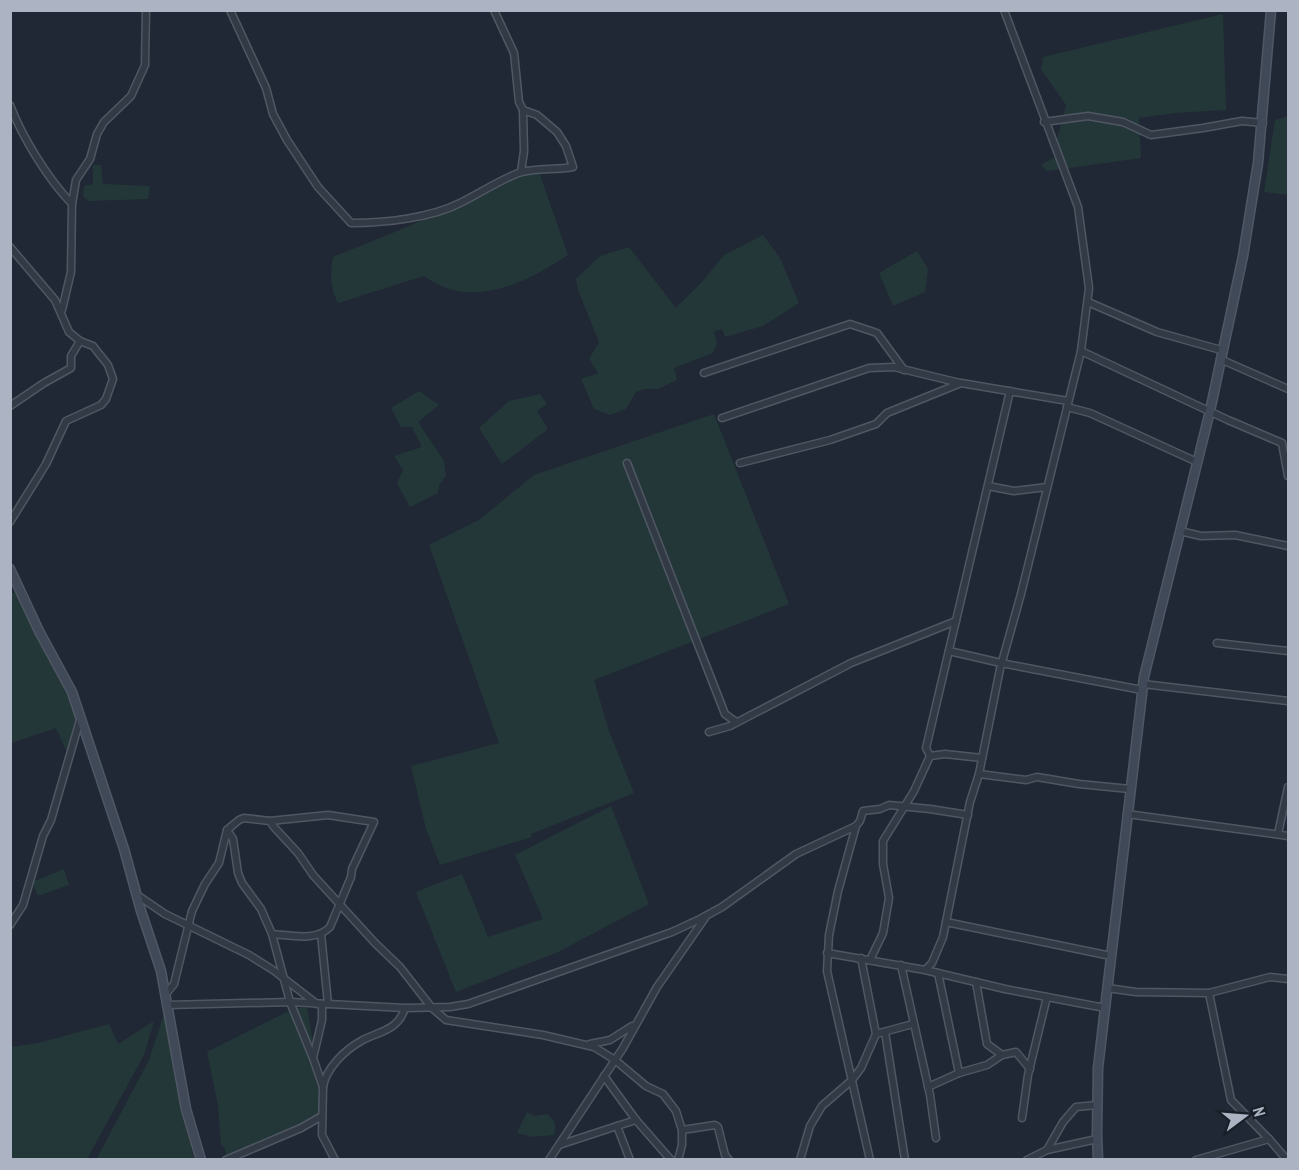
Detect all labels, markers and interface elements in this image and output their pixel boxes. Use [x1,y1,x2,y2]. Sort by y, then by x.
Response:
north arrow [1215,1086,1275,1146]
text: N [1249,1105,1270,1119]

